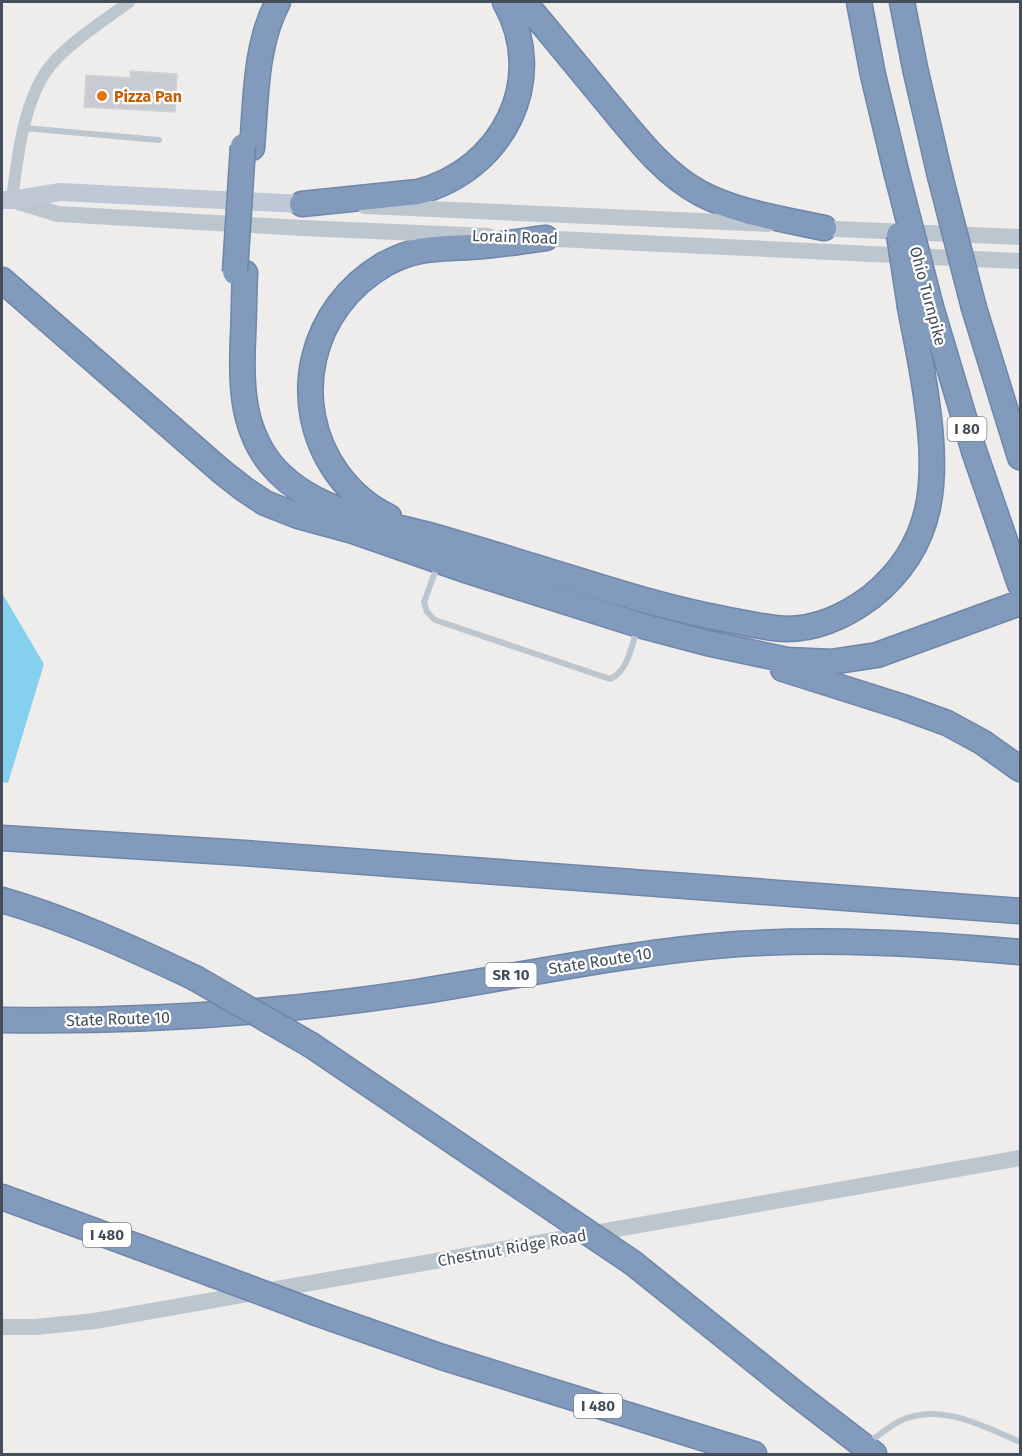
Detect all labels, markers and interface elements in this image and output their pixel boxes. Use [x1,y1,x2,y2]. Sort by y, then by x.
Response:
place label: Pizza Pan [114,87,182,106]
marker: Pizza Pan [95,89,109,103]
street label: Lorain Road [472,226,558,248]
street label: Ohio Turnpike [906,244,950,348]
road number: I 80 [948,417,986,441]
street label: State Route 10 [547,943,653,979]
road number: SR 10 [486,963,536,987]
street label: State Route 10 [66,1008,170,1030]
road number: I 480 [83,1223,131,1247]
street label: Chestnut Ridge Road [436,1226,588,1270]
road number: I 480 [574,1394,622,1418]

